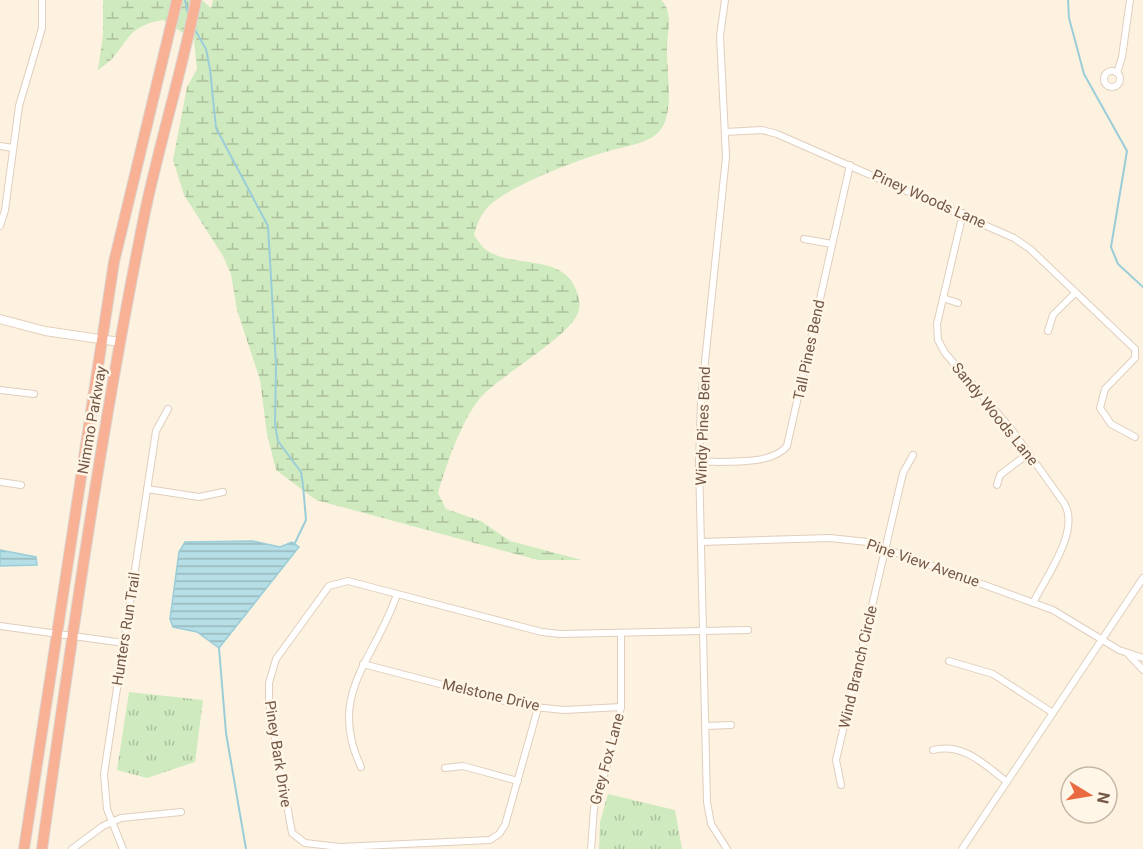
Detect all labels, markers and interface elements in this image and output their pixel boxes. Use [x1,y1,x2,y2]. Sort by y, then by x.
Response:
street label: Piney Woods Lane [869,166,989,232]
street label: Tall Pines Bend [790,298,828,402]
street label: Sandy Woods Lane [948,359,1042,469]
street label: Nimmo Parkway [74,364,110,476]
street label: Windy Pines Bend [692,366,714,486]
street label: Pine View Avenue [864,535,982,591]
street label: Hunters Run Trail [108,571,144,687]
street label: Wind Branch Circle [835,604,881,730]
street label: Melstone Drive [441,675,541,715]
street label: Piney Bark Drive [261,699,295,809]
street label: Grey Fox Lane [586,711,628,807]
north arrow [1059,765,1119,825]
text: N [1093,790,1114,805]

